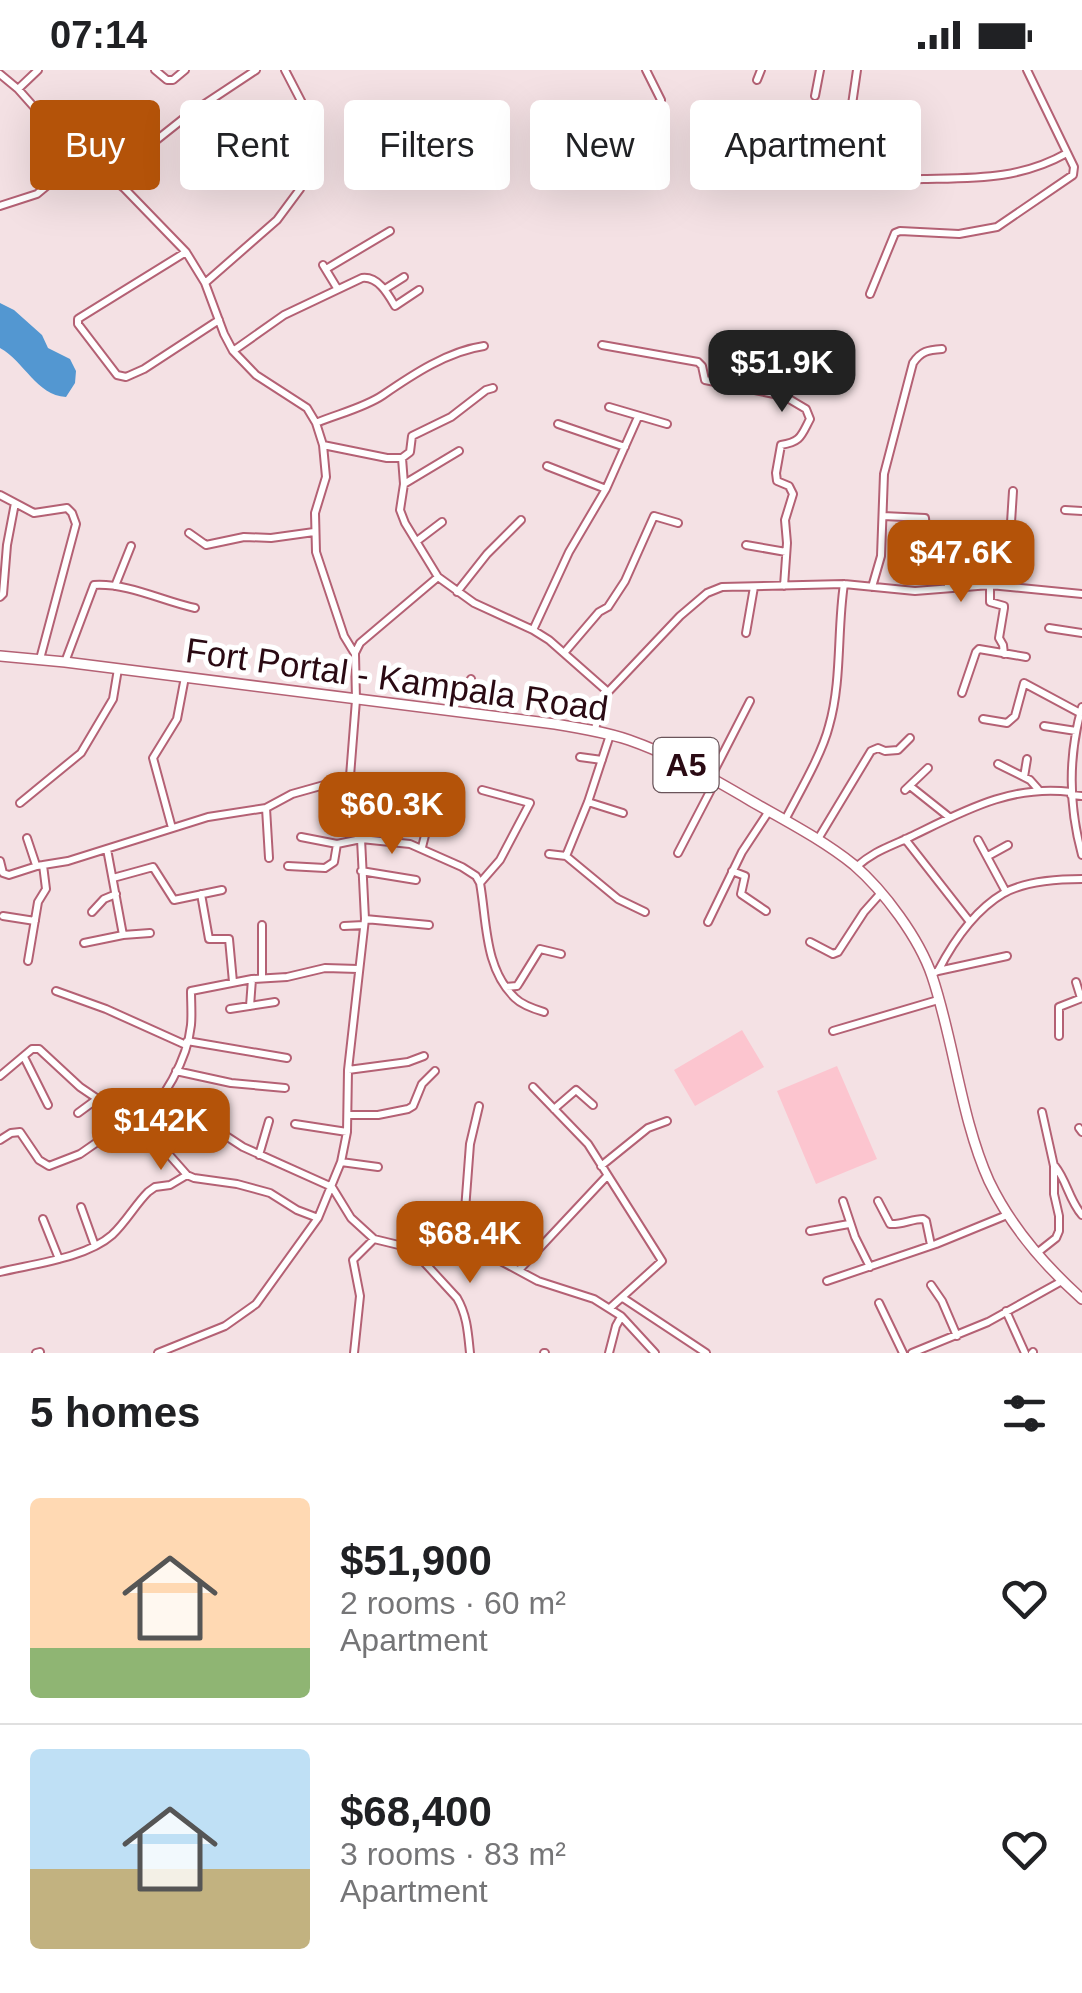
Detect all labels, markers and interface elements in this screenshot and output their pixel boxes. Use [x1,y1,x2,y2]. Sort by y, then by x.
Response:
text: 07:14 [50,14,147,56]
chip: Buy [30,100,160,190]
chip: Rent [180,100,324,190]
chip: Filters [344,100,510,190]
chip: New [530,100,670,190]
chip: Apartment [690,100,921,190]
pin: $51.9K [701,330,863,415]
text: $51.9K [730,344,834,380]
pin: $47.6K [880,520,1042,605]
text: $47.6K [909,534,1013,570]
street label: Fort Portal - Kampala Road [183,630,611,728]
road number: A5 [654,738,718,792]
pin: $60.3K [311,772,473,857]
text: $60.3K [340,786,444,822]
pin: $142K [91,1088,231,1173]
text: $142K [114,1102,208,1138]
pin: $68.4K [389,1201,551,1286]
text: $68.4K [418,1215,522,1251]
icon: filters [997,1386,1052,1441]
text: 5 homes [30,1389,200,1436]
text: $51,900 [340,1537,492,1584]
icon: home [110,1538,230,1658]
icon: heart [997,1571,1052,1626]
text: 2 rooms · 60 m² [340,1585,566,1621]
text: Apartment [340,1622,488,1658]
text: $68,400 [340,1788,492,1835]
icon: home [110,1789,230,1909]
icon: heart [997,1822,1052,1877]
text: 3 rooms · 83 m² [340,1836,566,1872]
text: Apartment [340,1873,488,1909]

